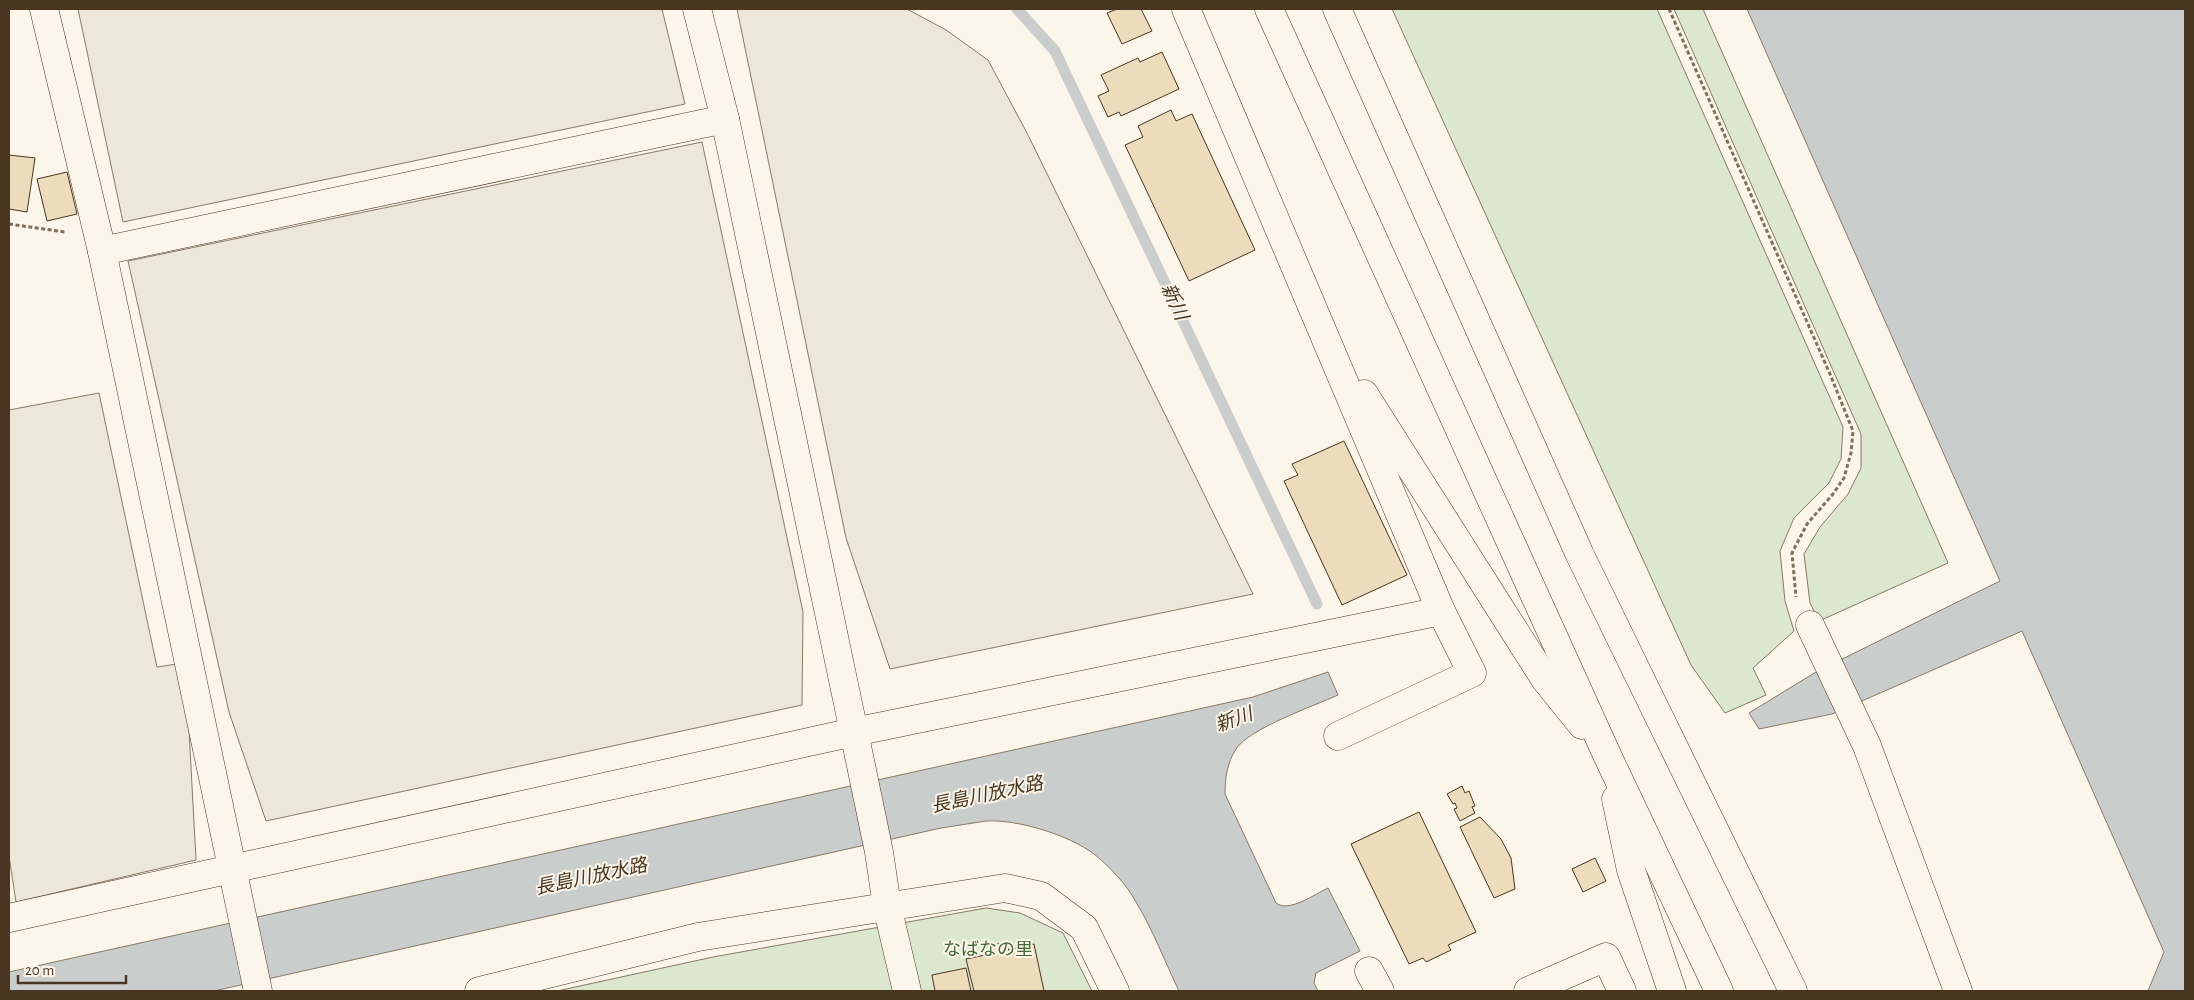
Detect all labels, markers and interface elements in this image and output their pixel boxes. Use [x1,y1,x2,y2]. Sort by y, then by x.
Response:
water label: 新川 [1157,280,1192,325]
water label: 新川 [1213,703,1257,735]
water label: 長島川放水路 [929,771,1047,816]
water label: 長島川放水路 [533,853,651,898]
park label: なばなの里 [943,940,1033,959]
scale bar [18,952,125,984]
text: 20 m [25,963,54,978]

